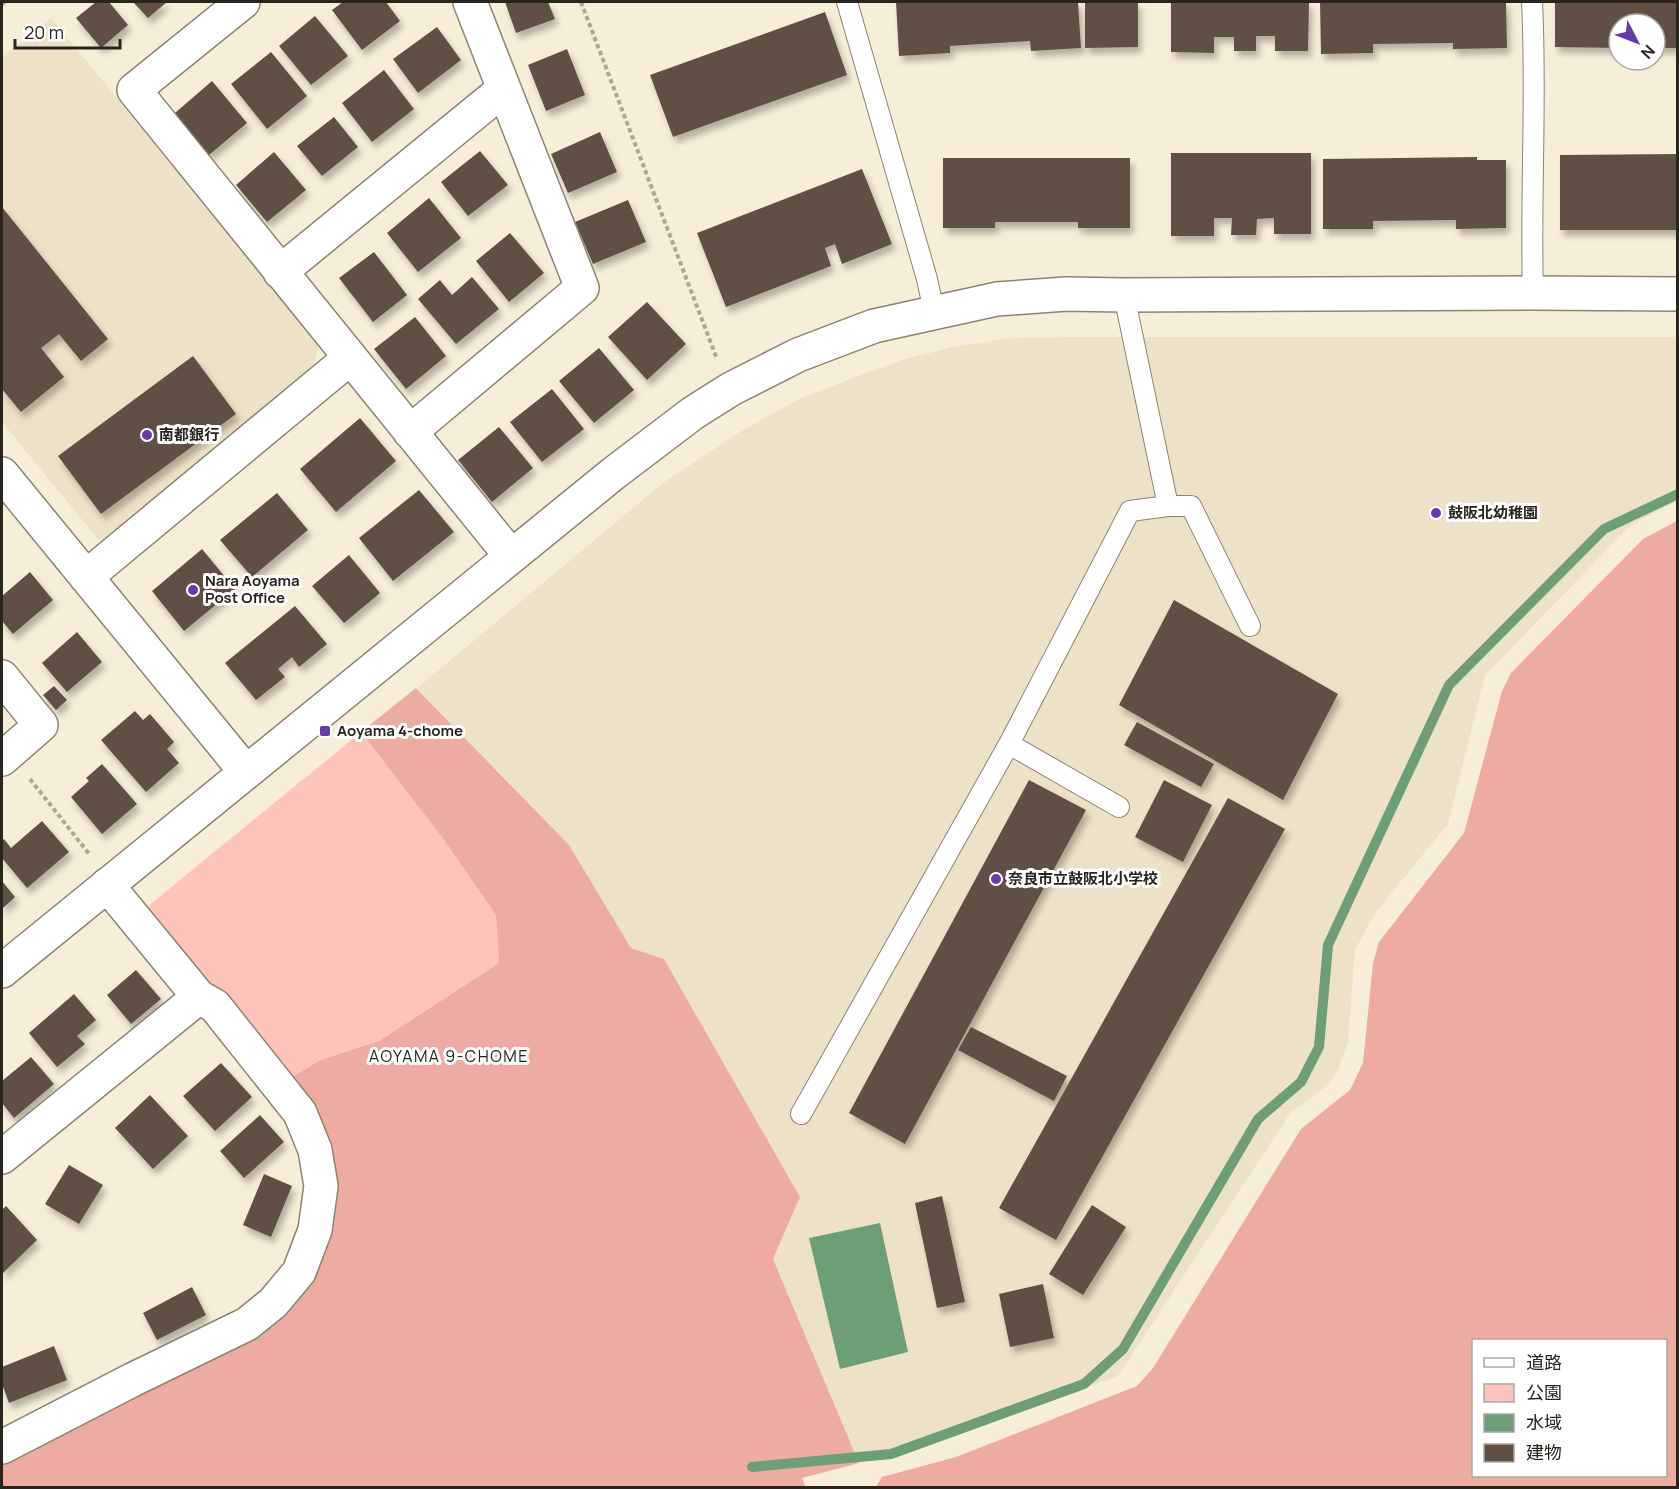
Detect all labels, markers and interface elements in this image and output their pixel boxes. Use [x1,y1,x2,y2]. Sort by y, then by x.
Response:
scale bar [15,12,120,50]
north arrow [1607,12,1667,72]
text: 20 m [24,20,64,44]
text: N [1636,40,1660,64]
place label: 南都銀行 [159,424,219,445]
marker: 南都銀行 [140,428,154,442]
place label: 鼓阪北幼稚園 [1448,502,1538,523]
marker: 鼓阪北幼稚園 [1429,506,1443,520]
place label: Nara Aoyama Post Office [205,570,300,608]
marker: Nara Aoyama Post Office [186,583,200,597]
place label: Aoyama 4-chome [337,720,463,741]
marker: Aoyama 4-chome [318,724,332,738]
place label: 奈良市立鼓阪北小学校 [1008,868,1158,889]
marker: 奈良市立鼓阪北小学校 [989,872,1003,886]
district label: AOYAMA 9-CHOME [369,1045,529,1067]
legend [1472,1339,1667,1477]
text: 道路 [1526,1350,1562,1374]
text: 公園 [1526,1380,1562,1404]
text: 水域 [1526,1410,1562,1434]
text: 建物 [1526,1440,1562,1464]

